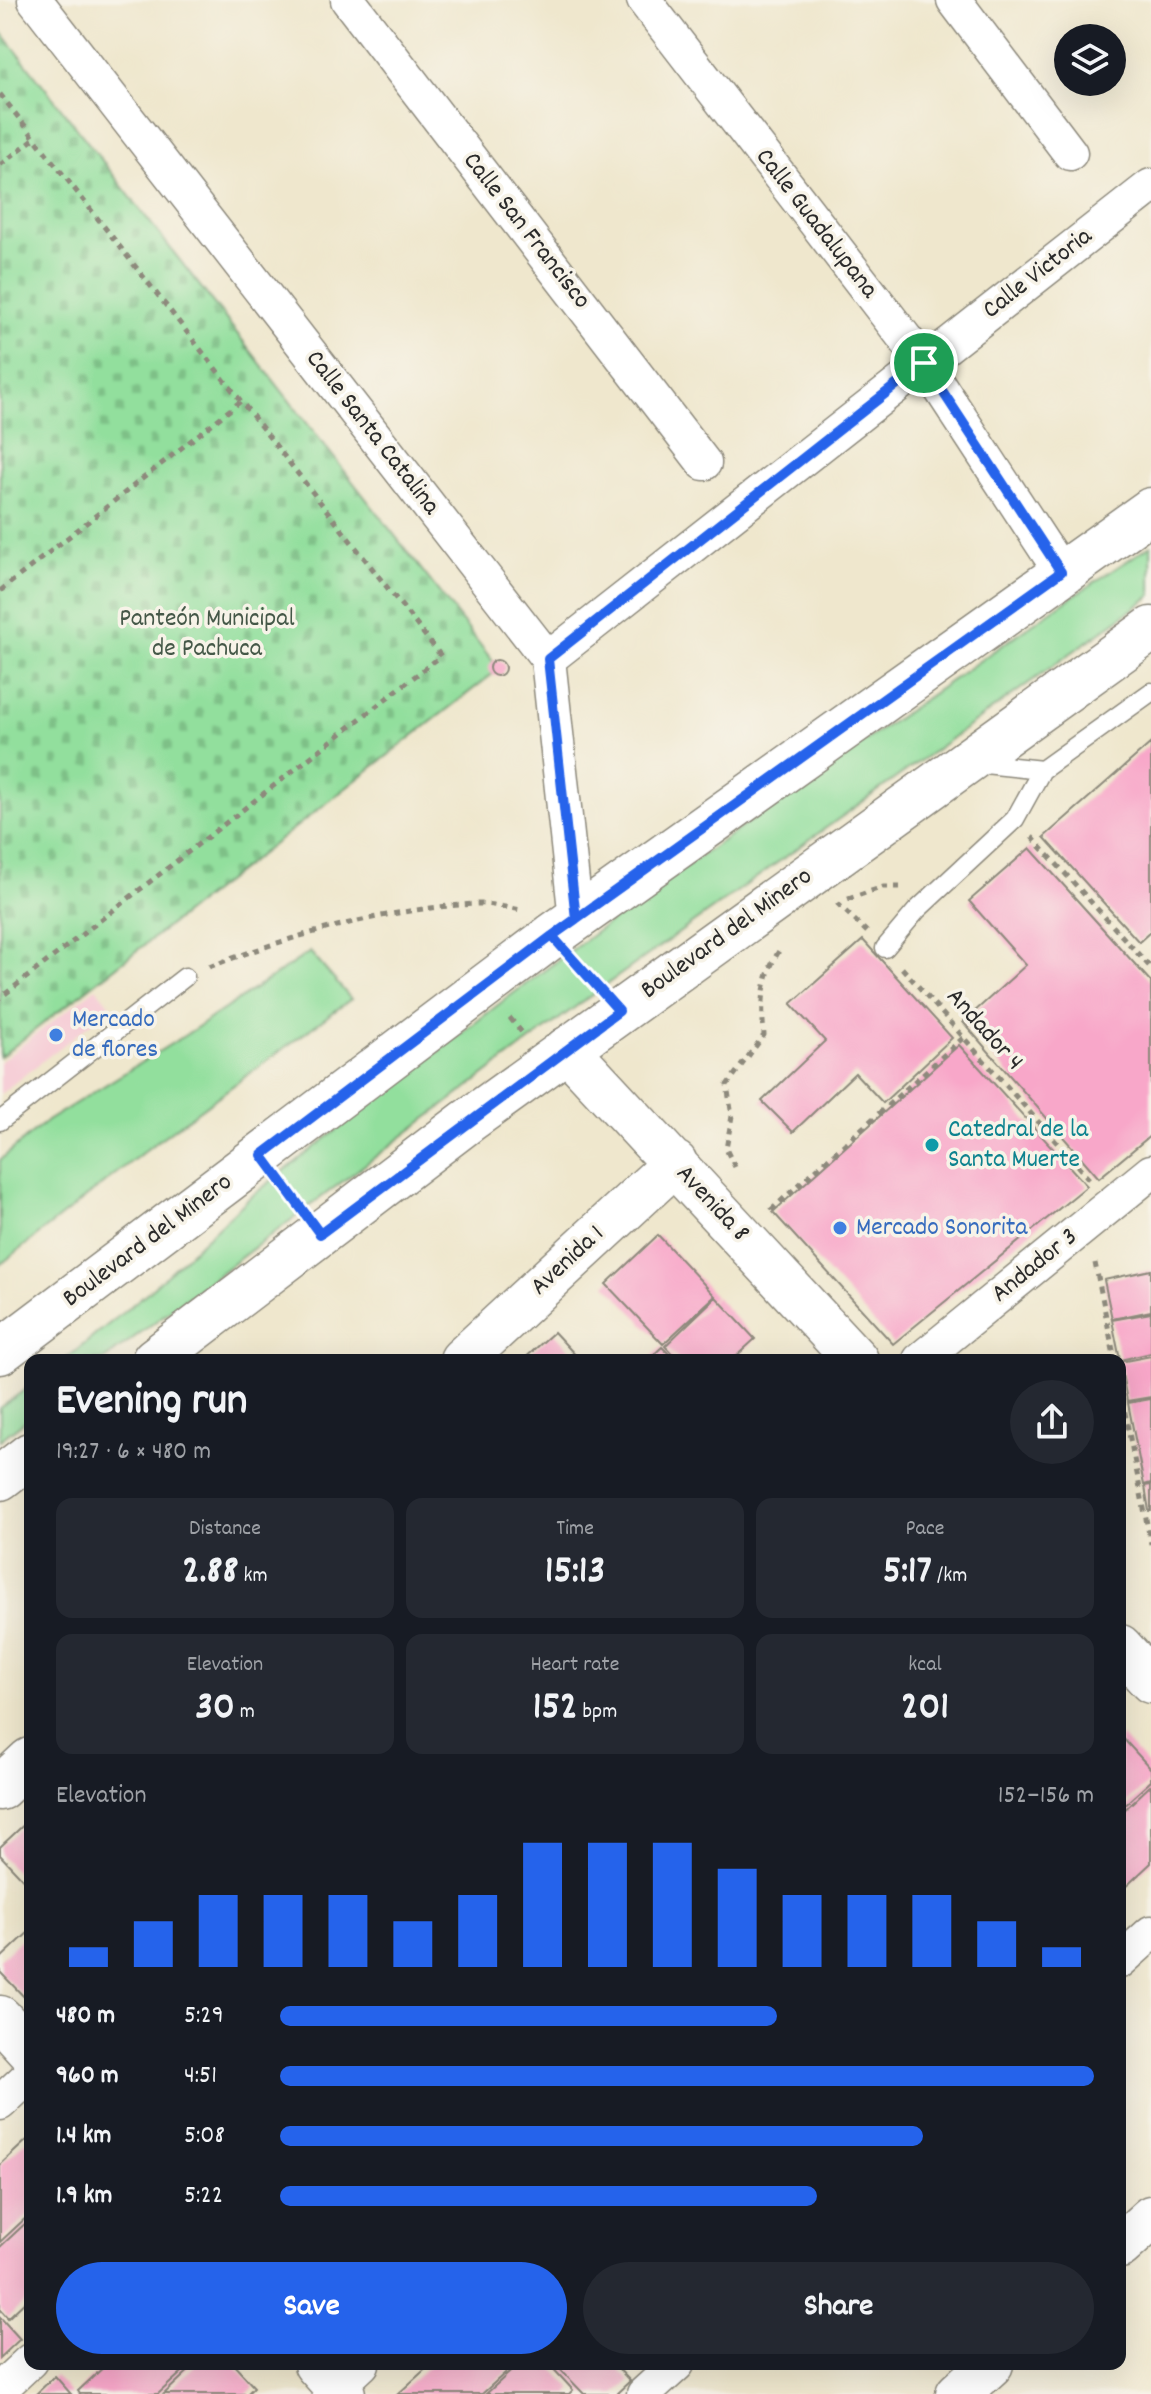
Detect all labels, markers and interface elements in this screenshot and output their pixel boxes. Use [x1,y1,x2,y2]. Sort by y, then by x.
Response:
map controls [1054,24,1126,96]
button: layers [1054,24,1126,96]
street label: Calle Guadalupana [746,141,887,308]
street label: Calle San Francisco [453,145,599,317]
street label: Calle Victoria [975,219,1101,329]
pin [890,329,958,397]
icon: arrive [902,341,946,385]
street label: Calle Santa Catalina [296,343,449,524]
park label: Panteón Municipal de Pachuca [119,601,295,668]
street label: Boulevard del Minero [634,859,820,1009]
street label: Andador 4 [937,980,1031,1080]
place label: Mercado de flores [72,1002,158,1069]
marker: Mercado de flores [47,1026,65,1044]
place label: Catedral de la Santa Muerte [948,1112,1089,1179]
marker: Catedral de la Santa Muerte [923,1136,941,1154]
street label: Avenida 8 [666,1157,758,1251]
street label: Boulevard del Minero [55,1165,241,1317]
place label: Mercado Sonorita [856,1210,1028,1247]
street label: Avenida 1 [523,1217,613,1305]
marker: Mercado Sonorita [831,1219,849,1237]
street label: Andador 3 [984,1220,1086,1312]
text: Evening run [56,1372,247,1435]
button: share [1010,1380,1094,1464]
text: 19:27 · 6 × 480 m [56,1434,211,1471]
text: Distance [189,1514,261,1545]
text: Time [556,1514,594,1545]
text: Pace [906,1514,944,1545]
text: 2.88 [182,1545,239,1602]
text: 15:13 [545,1545,605,1602]
text: 5:17 [883,1545,932,1602]
text: km [239,1561,268,1592]
text: /km [932,1561,967,1592]
text: Elevation [187,1650,263,1681]
text: Heart rate [531,1650,619,1681]
text: kcal [908,1650,942,1681]
text: 30 [195,1681,235,1738]
text: 152 [533,1681,577,1738]
text: 201 [901,1681,949,1738]
text: m [235,1697,255,1728]
text: bpm [577,1697,617,1728]
text: Elevation [56,1778,146,1815]
text: 152–156 m [998,1778,1094,1815]
text: 480 m [56,1998,115,2035]
text: 5:29 [184,1998,224,2035]
text: 960 m [56,2058,119,2095]
text: 4:51 [184,2058,217,2095]
text: 1.4 km [56,2118,111,2155]
text: 5:08 [184,2118,225,2155]
text: 1.9 km [56,2178,112,2215]
text: 5:22 [184,2178,223,2215]
button: Save [56,2262,567,2354]
button: Share [583,2262,1094,2354]

